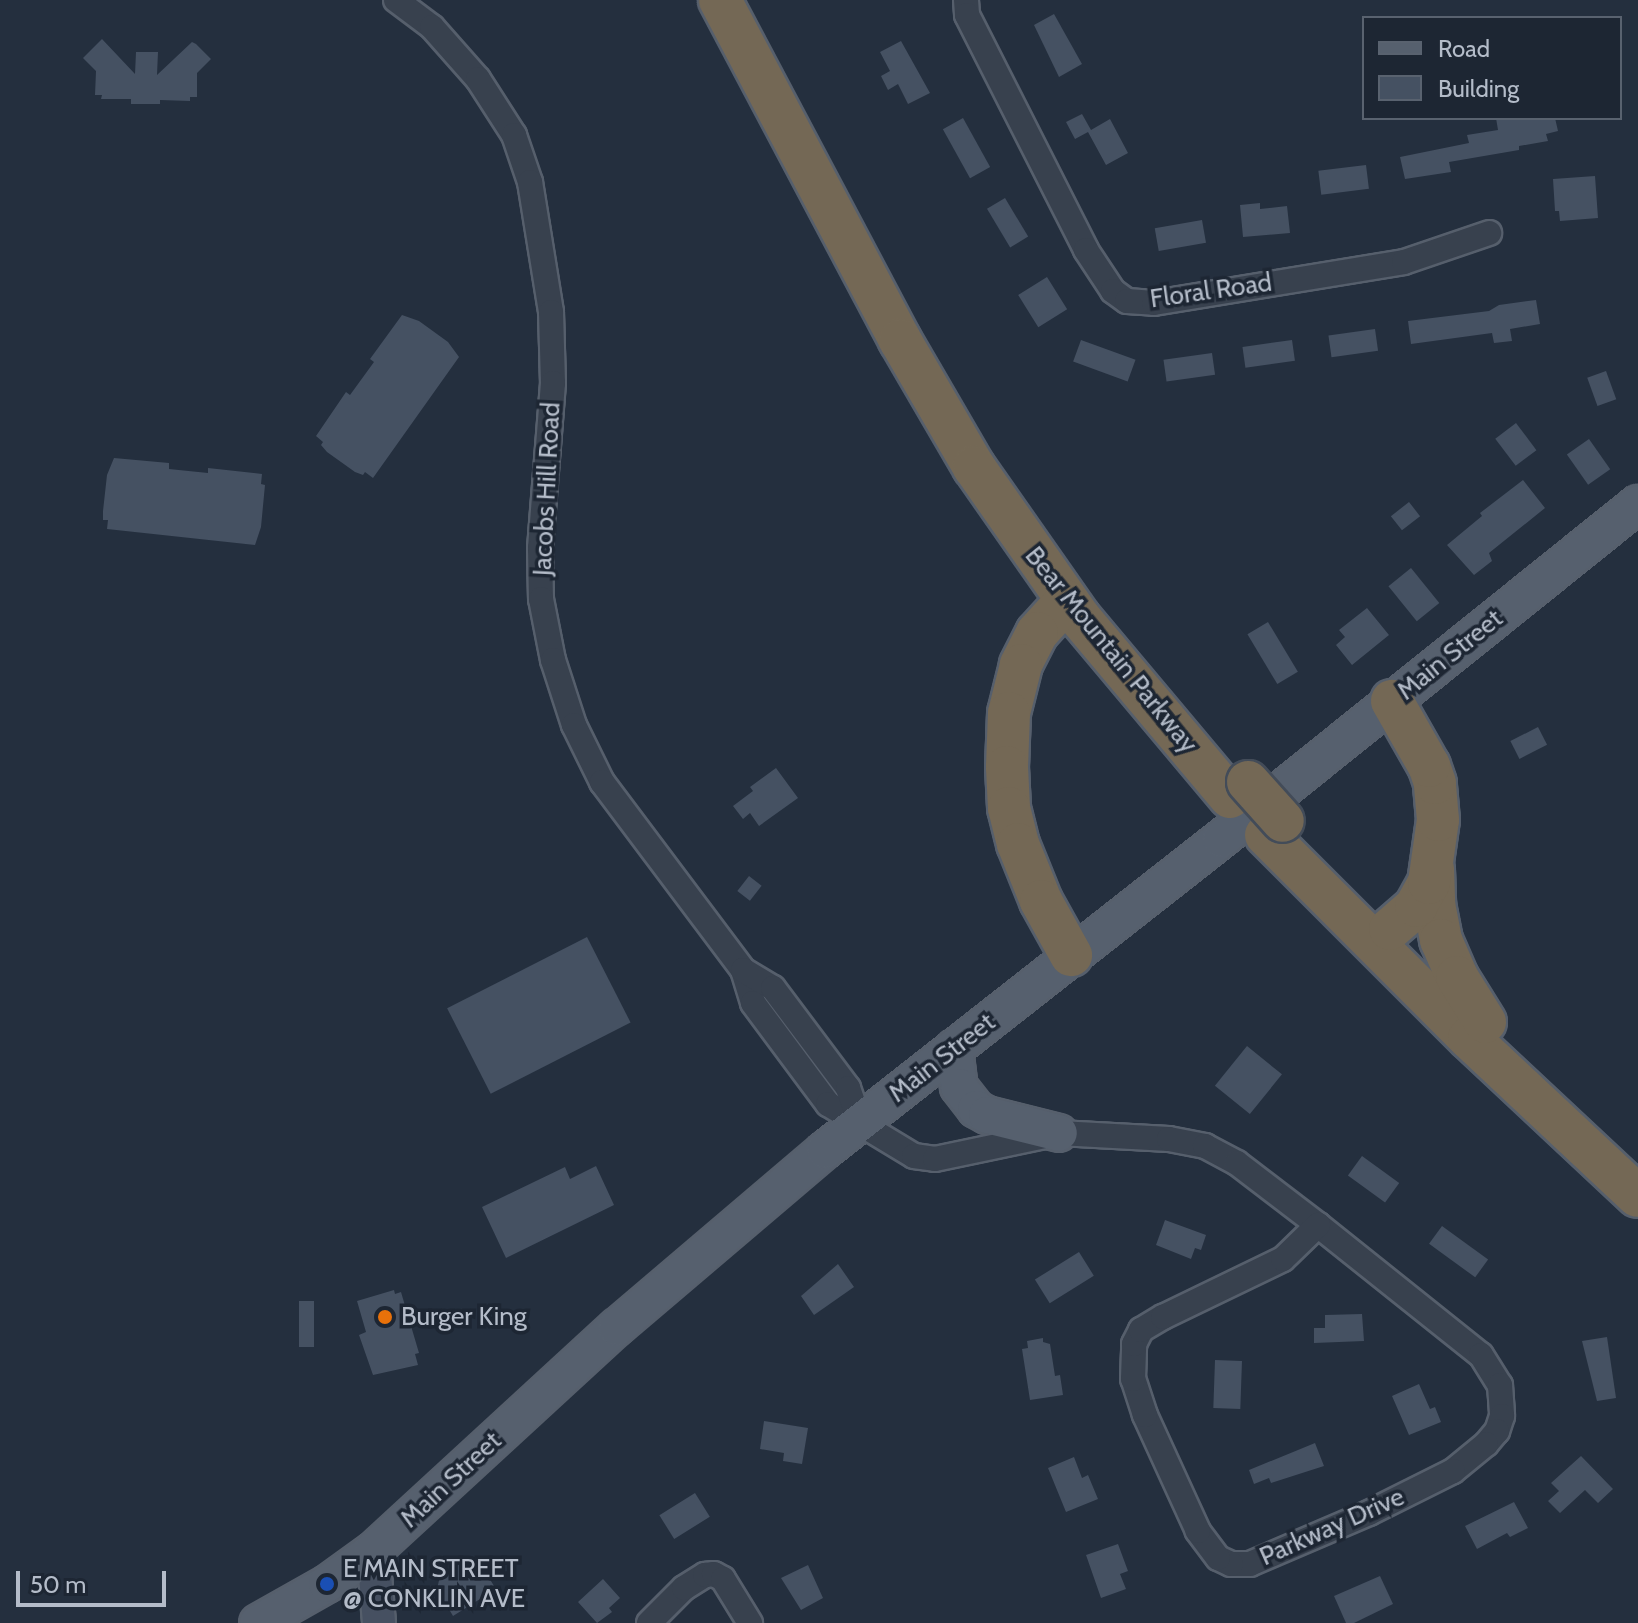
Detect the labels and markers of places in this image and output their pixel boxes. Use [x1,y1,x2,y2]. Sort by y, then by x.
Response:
place label: Burger King [401,1301,527,1333]
marker: Burger King [376,1308,394,1326]
place label: E MAIN STREET @ CONKLIN AVE [343,1553,525,1614]
marker: E MAIN STREET @ CONKLIN AVE [318,1575,336,1593]

